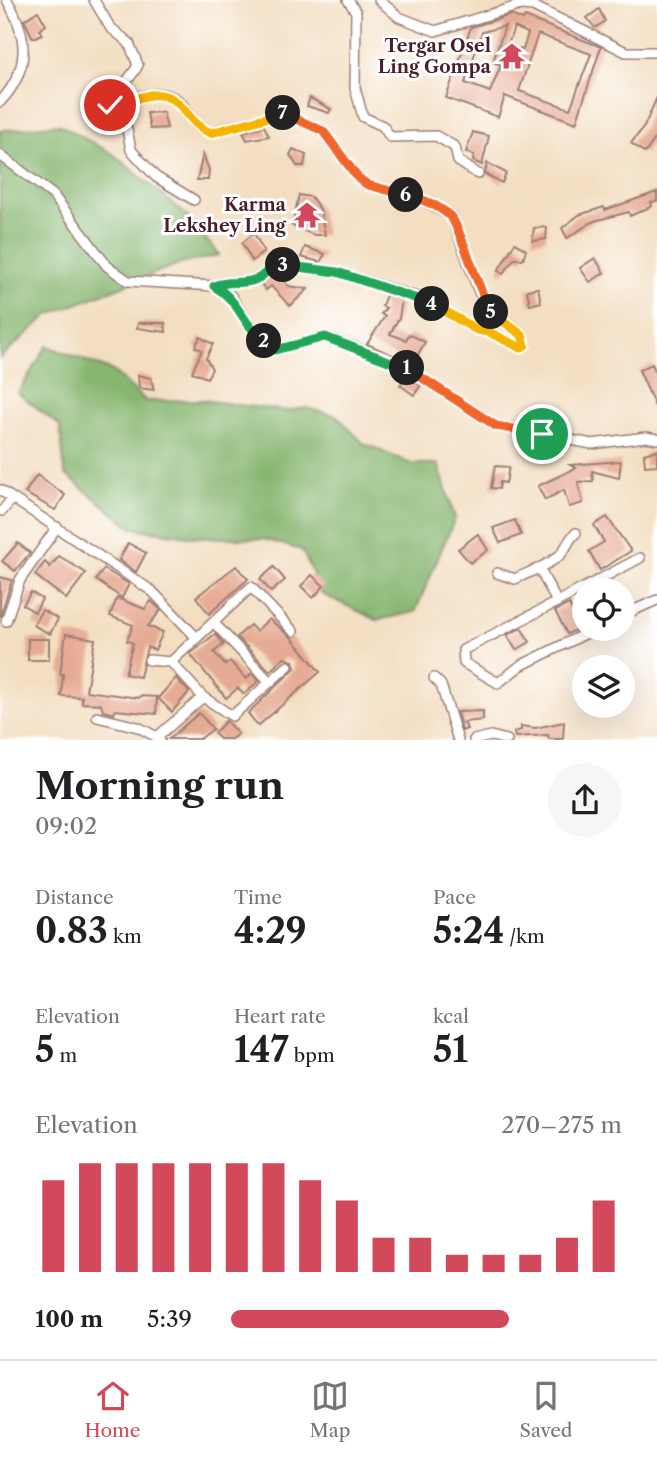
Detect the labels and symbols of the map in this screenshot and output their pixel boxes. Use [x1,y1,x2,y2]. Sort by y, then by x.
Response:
place label: Tergar Osel Ling Gompa [378,35,492,78]
temple icon: Tergar Osel Ling Gompa [497,41,527,71]
pin [80,75,140,135]
pin: 7 [266,96,300,130]
pin: 6 [388,178,424,212]
place label: Karma Lekshey Ling [163,194,287,237]
temple icon: Karma Lekshey Ling [292,200,322,230]
pin: 3 [266,247,300,282]
pin: 4 [414,286,450,322]
pin: 5 [474,294,508,330]
pin: 2 [246,324,282,358]
pin: 1 [390,350,424,386]
pin [512,404,572,464]

